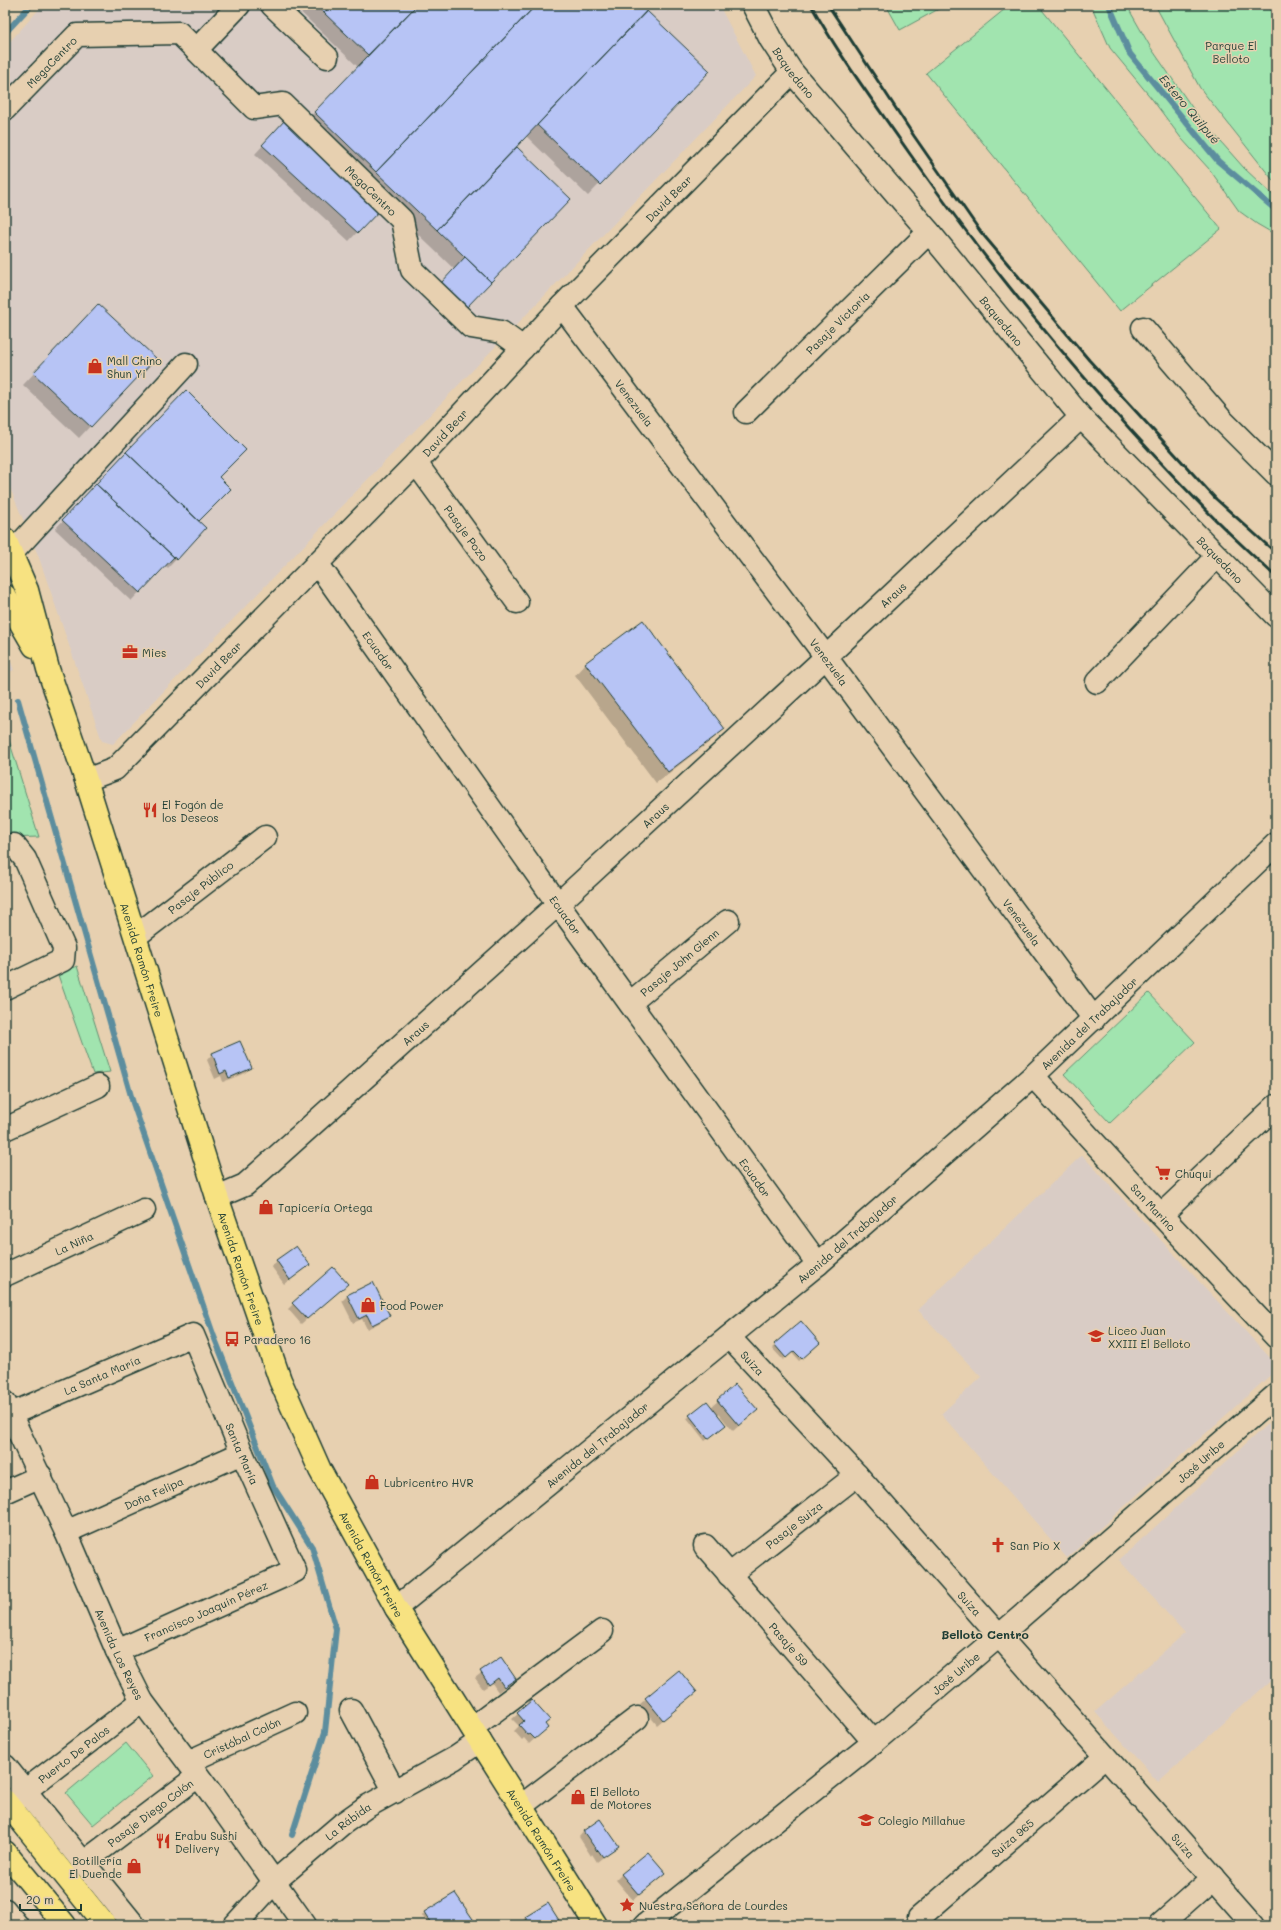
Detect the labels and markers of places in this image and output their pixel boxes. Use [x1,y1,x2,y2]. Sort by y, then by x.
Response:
place label: Mall Chino Shun Yi [107,353,162,381]
shop icon: Mall Chino Shun Yi [86,357,104,375]
office icon: Mies [121,643,139,661]
place label: Mies [142,645,166,660]
place label: El Fogón de los Deseos [162,797,224,825]
restaurant icon: El Fogón de los Deseos [141,801,159,819]
supermarket icon: Chuqui [1154,1164,1172,1182]
place label: Chuqui [1175,1166,1212,1181]
shop icon: Tapicería Ortega [257,1198,275,1216]
place label: Tapicería Ortega [278,1200,373,1215]
shop icon: Food Power [359,1296,377,1314]
place label: Food Power [380,1298,444,1313]
place label: Liceo Juan XXIII El Belloto [1108,1323,1191,1351]
school or university icon: Liceo Juan XXIII El Belloto [1087,1327,1105,1345]
bus stop icon: Paradero 16 [223,1330,241,1348]
place label: Paradero 16 [244,1332,311,1347]
shop icon: Lubricentro HVR [363,1473,381,1491]
place label: Lubricentro HVR [384,1475,473,1490]
church icon: San Pío X [989,1536,1007,1554]
place label: San Pío X [1010,1538,1060,1553]
place label: El Belloto de Motores [590,1784,652,1812]
shop icon: El Belloto de Motores [569,1788,587,1806]
school or university icon: Colegio Millahue [857,1811,875,1829]
place label: Colegio Millahue [878,1813,965,1828]
place label: Erabu Sushi Delivery [175,1828,237,1856]
restaurant icon: Erabu Sushi Delivery [154,1832,172,1850]
place label: Botillería El Duende [69,1853,122,1881]
shop icon: Botillería El Duende [125,1857,143,1875]
place icon: Nuestra Señora de Lourdes [618,1896,636,1914]
place label: Nuestra Señora de Lourdes [639,1898,788,1913]

